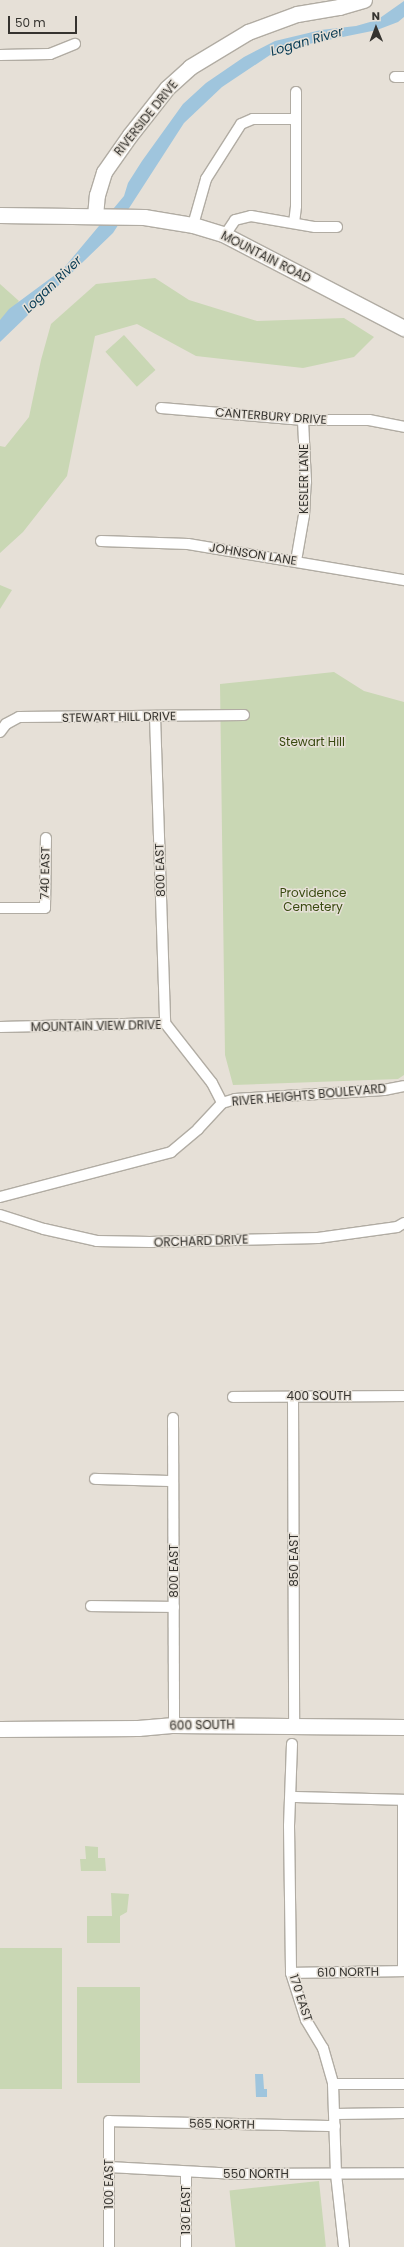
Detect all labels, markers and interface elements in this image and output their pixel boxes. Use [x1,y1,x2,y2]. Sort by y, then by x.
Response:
scale bar [10,8,79,34]
north arrow [356,8,396,48]
text: N [372,8,380,24]
text: 50 m [15,14,46,31]
water label: Logan River [269,24,345,60]
street label: RIVERSIDE DRIVE [111,77,181,159]
street label: MOUNTAIN ROAD [219,228,313,286]
water label: Logan River [21,253,85,317]
street label: CANTERBURY DRIVE [215,405,327,427]
street label: KESLER LANE [297,444,311,514]
street label: JOHNSON LANE [208,540,298,568]
street label: STEWART HILL DRIVE [62,709,176,725]
park label: Stewart Hill [279,735,345,749]
street label: 800 EAST [152,843,168,897]
street label: 740 EAST [37,847,53,899]
park label: Providence Cemetery [280,886,346,914]
street label: MOUNTAIN VIEW DRIVE [31,1018,161,1034]
street label: RIVER HEIGHTS BOULEVARD [231,1081,387,1109]
street label: ORCHARD DRIVE [154,1232,248,1250]
street label: 400 SOUTH [286,1389,352,1403]
street label: 850 EAST [287,1533,301,1587]
street label: 800 EAST [167,1544,181,1598]
street label: 600 SOUTH [169,1717,235,1733]
street label: 610 NORTH [317,1964,379,1980]
street label: 170 EAST [287,1973,315,2023]
street label: 565 NORTH [189,2116,255,2132]
street label: 100 EAST [102,2159,116,2209]
street label: 550 NORTH [223,2167,289,2181]
street label: 130 EAST [179,2185,193,2235]

